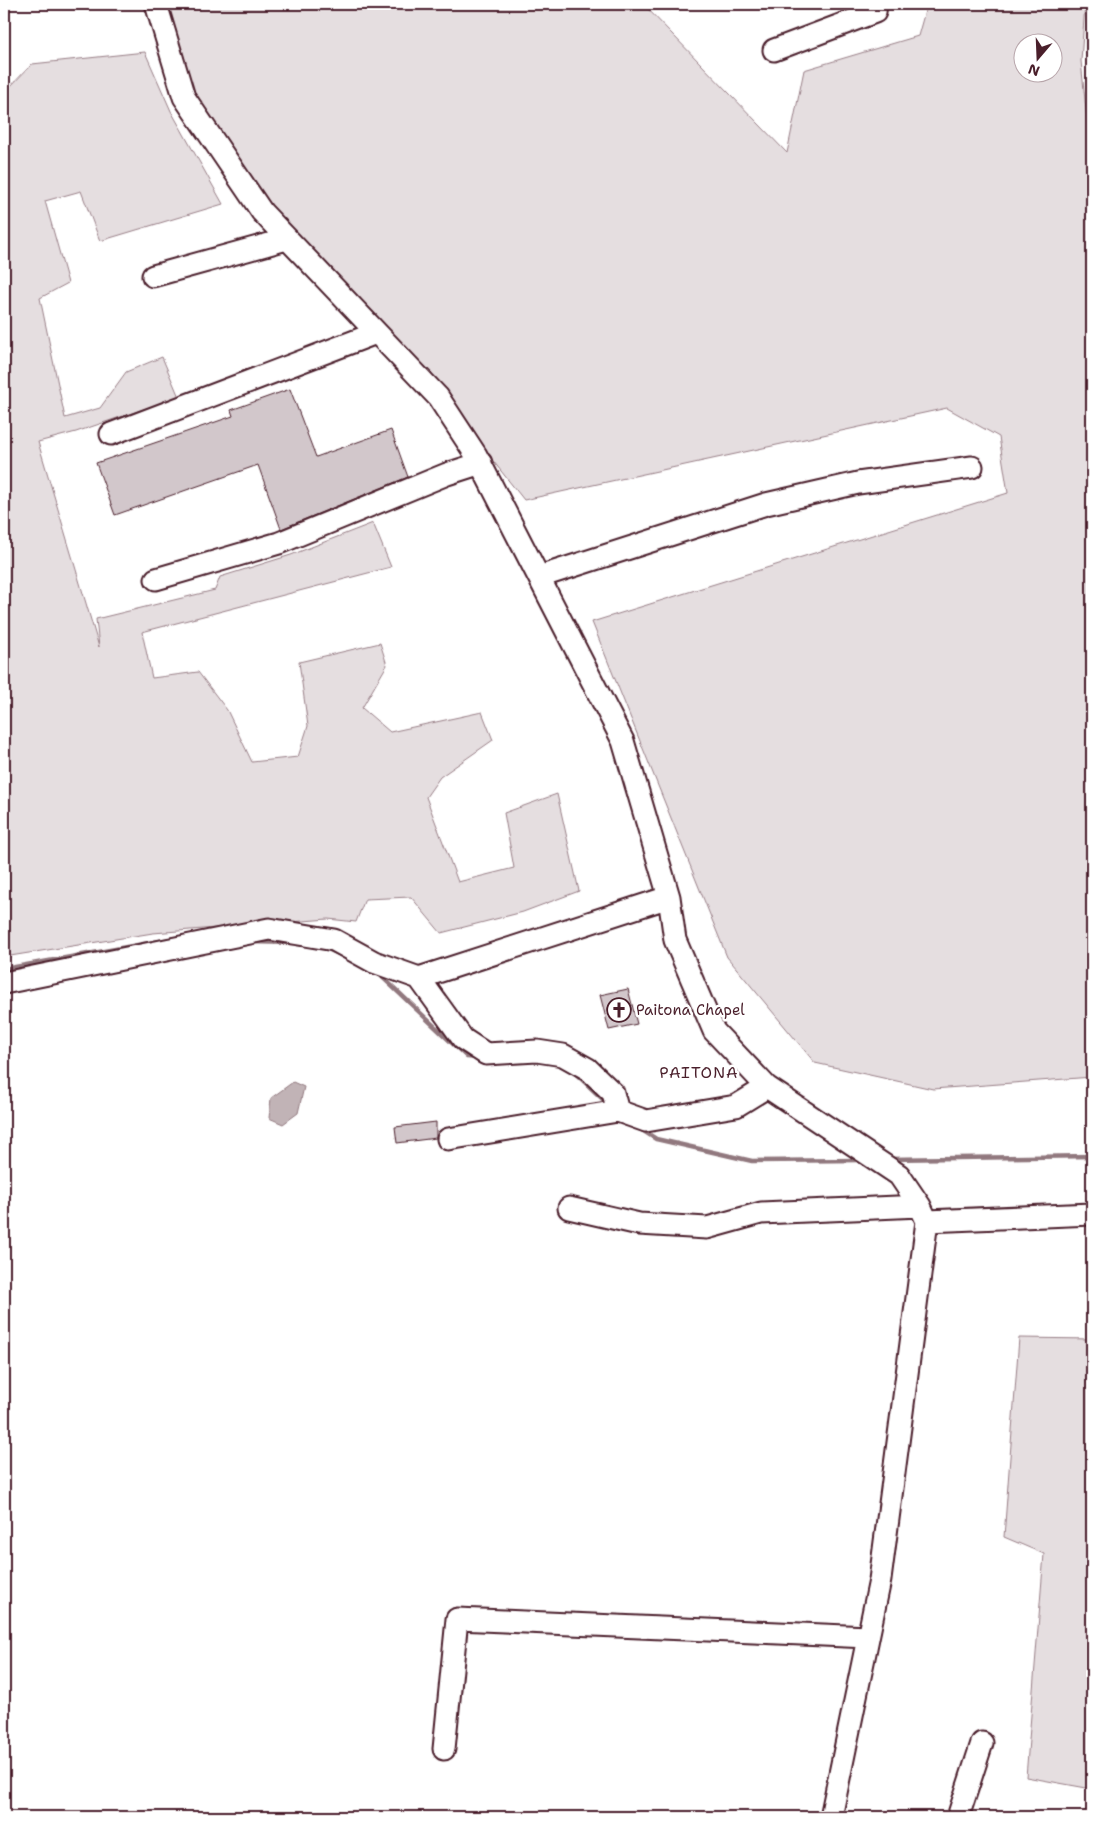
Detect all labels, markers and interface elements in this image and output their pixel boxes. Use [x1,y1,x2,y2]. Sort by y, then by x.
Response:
north arrow [1014,32,1064,82]
text: N [1026,60,1042,81]
church icon: Paitona Chapel [606,997,632,1023]
place label: Paitona Chapel [636,1000,745,1020]
district label: PAITONA [659,1062,739,1083]

